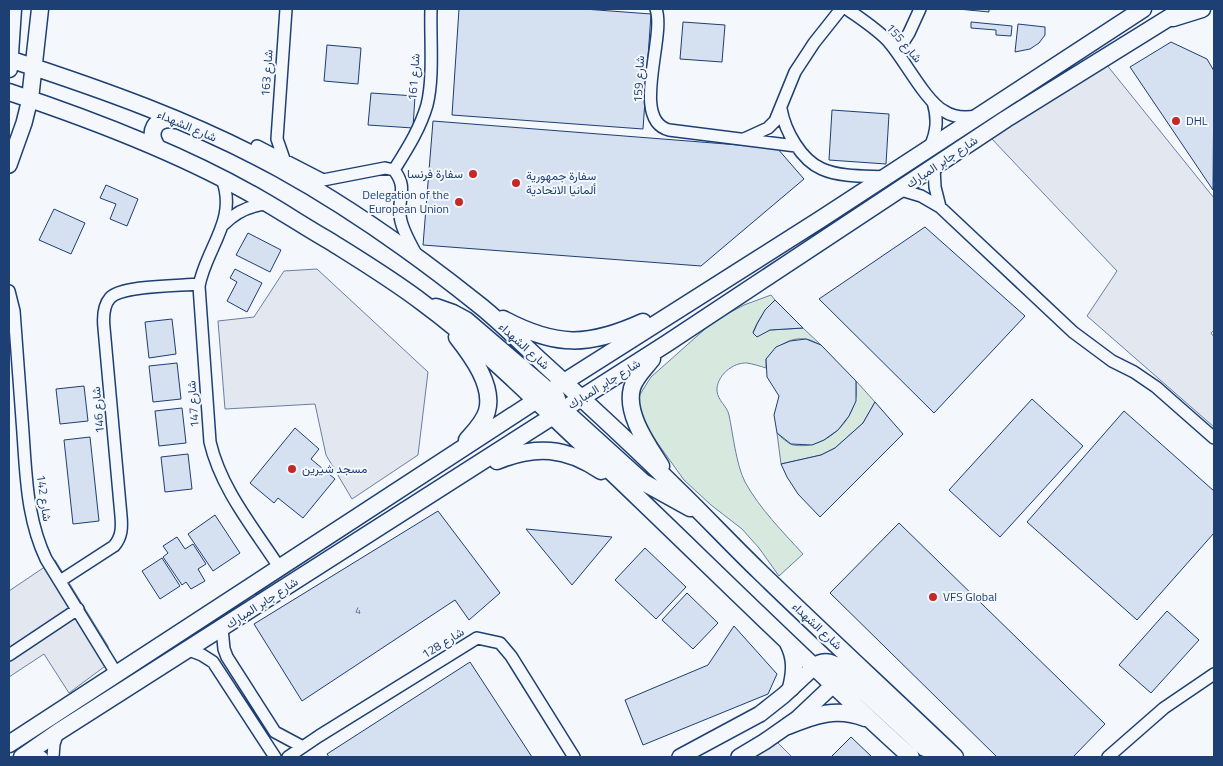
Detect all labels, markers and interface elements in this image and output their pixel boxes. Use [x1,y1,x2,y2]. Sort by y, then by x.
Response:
street label: شارع 155 [882,19,927,67]
street label: شارع 163 [255,49,278,97]
street label: شارع 161 [402,53,425,101]
street label: شارع 159 [628,55,649,103]
street label: شارع الشهداء [154,104,220,147]
place label: DHL [1186,111,1208,130]
marker: DHL [1170,115,1182,127]
street label: شارع جابر المبارك [902,130,981,193]
place label: سفارة فرنسا [407,164,463,183]
place label: سفارة جمهورية ألمانيا الاتحادية [526,166,596,199]
marker: سفارة فرنسا [467,168,479,180]
marker: سفارة جمهورية ألمانيا الاتحادية [510,177,522,189]
place label: Delegation of the European Union [362,185,449,218]
marker: Delegation of the European Union [453,196,465,208]
street label: شارع الشهداء [495,317,554,374]
street label: شارع جابر المبارك [563,354,644,414]
street label: شارع 147 [181,380,204,428]
street label: شارع 146 [86,386,109,434]
place label: مسجد شيرين [302,459,367,478]
marker: مسجد شيرين [286,463,298,475]
street label: شارع 142 [32,473,57,523]
street label: شارع جابر المبارك [222,572,302,633]
place label: VFS Global [943,587,997,606]
marker: VFS Global [927,591,939,603]
street label: شارع الشهداء [788,597,847,654]
house number: 4 [355,603,361,618]
street label: شارع 128 [418,622,468,663]

